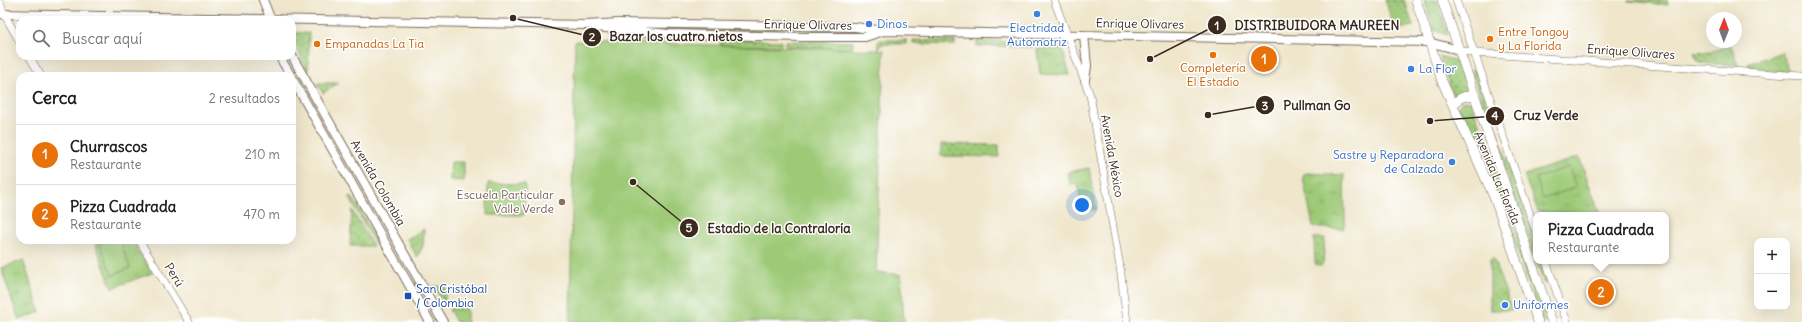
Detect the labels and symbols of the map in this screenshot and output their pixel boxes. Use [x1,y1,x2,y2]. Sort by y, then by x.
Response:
marker: Electridad Automotriz [1032,9,1042,19]
north arrow [1706,12,1742,48]
callout: DISTRIBUIDORA MAUREEN [1207,13,1408,38]
street label: Enrique Olivares [1096,15,1184,32]
street label: Enrique Olivares [764,16,852,33]
place label: Dinos [877,16,907,31]
text: DISTRIBUIDORA MAUREEN [1235,17,1399,34]
text: 1 [1215,18,1219,33]
marker: Dinos [864,19,874,29]
place label: Electridad Automotriz [1007,20,1067,49]
callout: Bazar los cuatro nietos [582,24,751,49]
place label: Entre Tongoy y La Florida [1498,24,1569,53]
text: Bazar los cuatro nietos [609,28,743,45]
text: 2 [589,29,596,44]
marker: Entre Tongoy y La Florida [1485,34,1495,44]
place label: Empanadas La Tia [325,36,424,51]
marker: Empanadas La Tia [312,39,322,49]
street label: Enrique Olivares [1587,41,1676,62]
pin: 1 [1251,44,1277,74]
marker: Completería El Estadio [1208,50,1218,60]
place label: Completería El Estadio [1180,60,1246,89]
place label: La Flor [1419,61,1456,76]
marker: La Flor [1406,64,1416,74]
callout: Pullman Go [1255,93,1358,118]
text: Pullman Go [1283,97,1351,114]
text: 3 [1262,98,1269,113]
callout: Cruz Verde [1485,103,1586,128]
text: Cruz Verde [1513,107,1579,124]
text: 4 [1492,108,1499,123]
street label: Avenida México [1098,113,1127,199]
street label: Avenida La Florida [1471,129,1524,227]
street label: Avenida Colombia [348,137,409,229]
place label: Sastre y Reparadora de Calzado [1333,147,1444,176]
marker: Sastre y Reparadora de Calzado [1447,157,1457,167]
place label: Escuela Particular Valle Verde [457,187,554,216]
your location [1072,195,1092,215]
marker: Escuela Particular Valle Verde [557,197,567,207]
callout: Estadio de la Contraloría [679,215,858,240]
text: 5 [686,220,693,235]
text: Estadio de la Contraloría [707,220,851,237]
street label: Perú [162,260,187,289]
pin: 2 [1588,277,1614,307]
place label: San Cristóbal / Colombia [416,281,487,310]
marker: San Cristóbal / Colombia [403,291,413,301]
place label: Uniformes [1513,297,1569,312]
marker: Uniformes [1500,300,1510,310]

